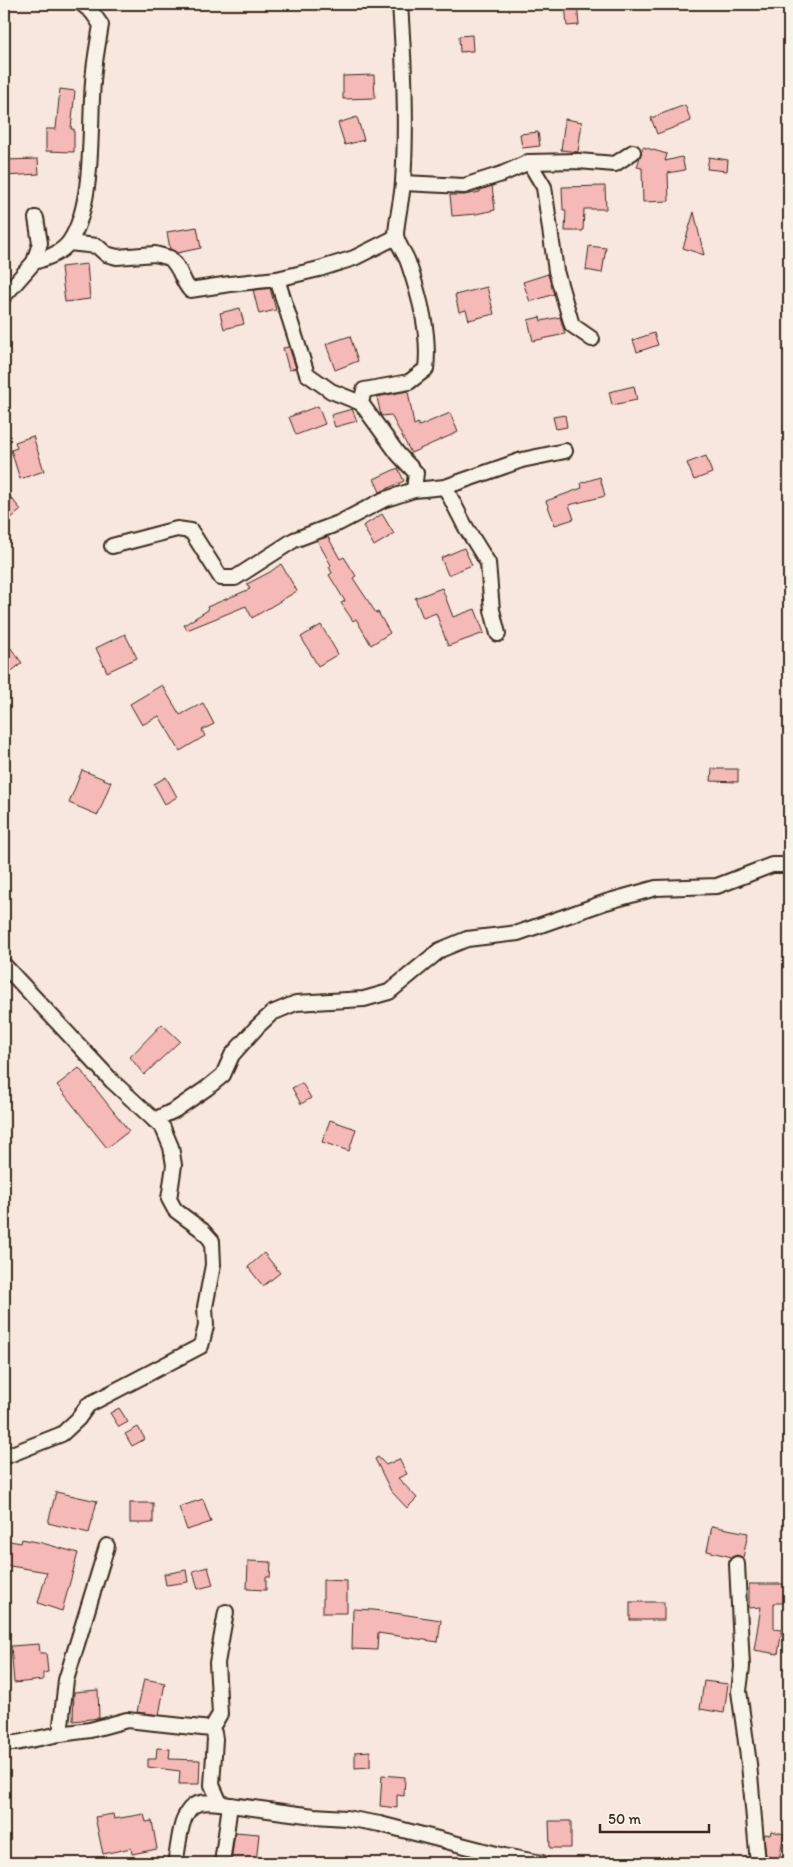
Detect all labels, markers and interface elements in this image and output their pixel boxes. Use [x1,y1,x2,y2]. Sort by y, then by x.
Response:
scale bar [600,1802,709,1834]
text: 50 m [608,1810,641,1828]

